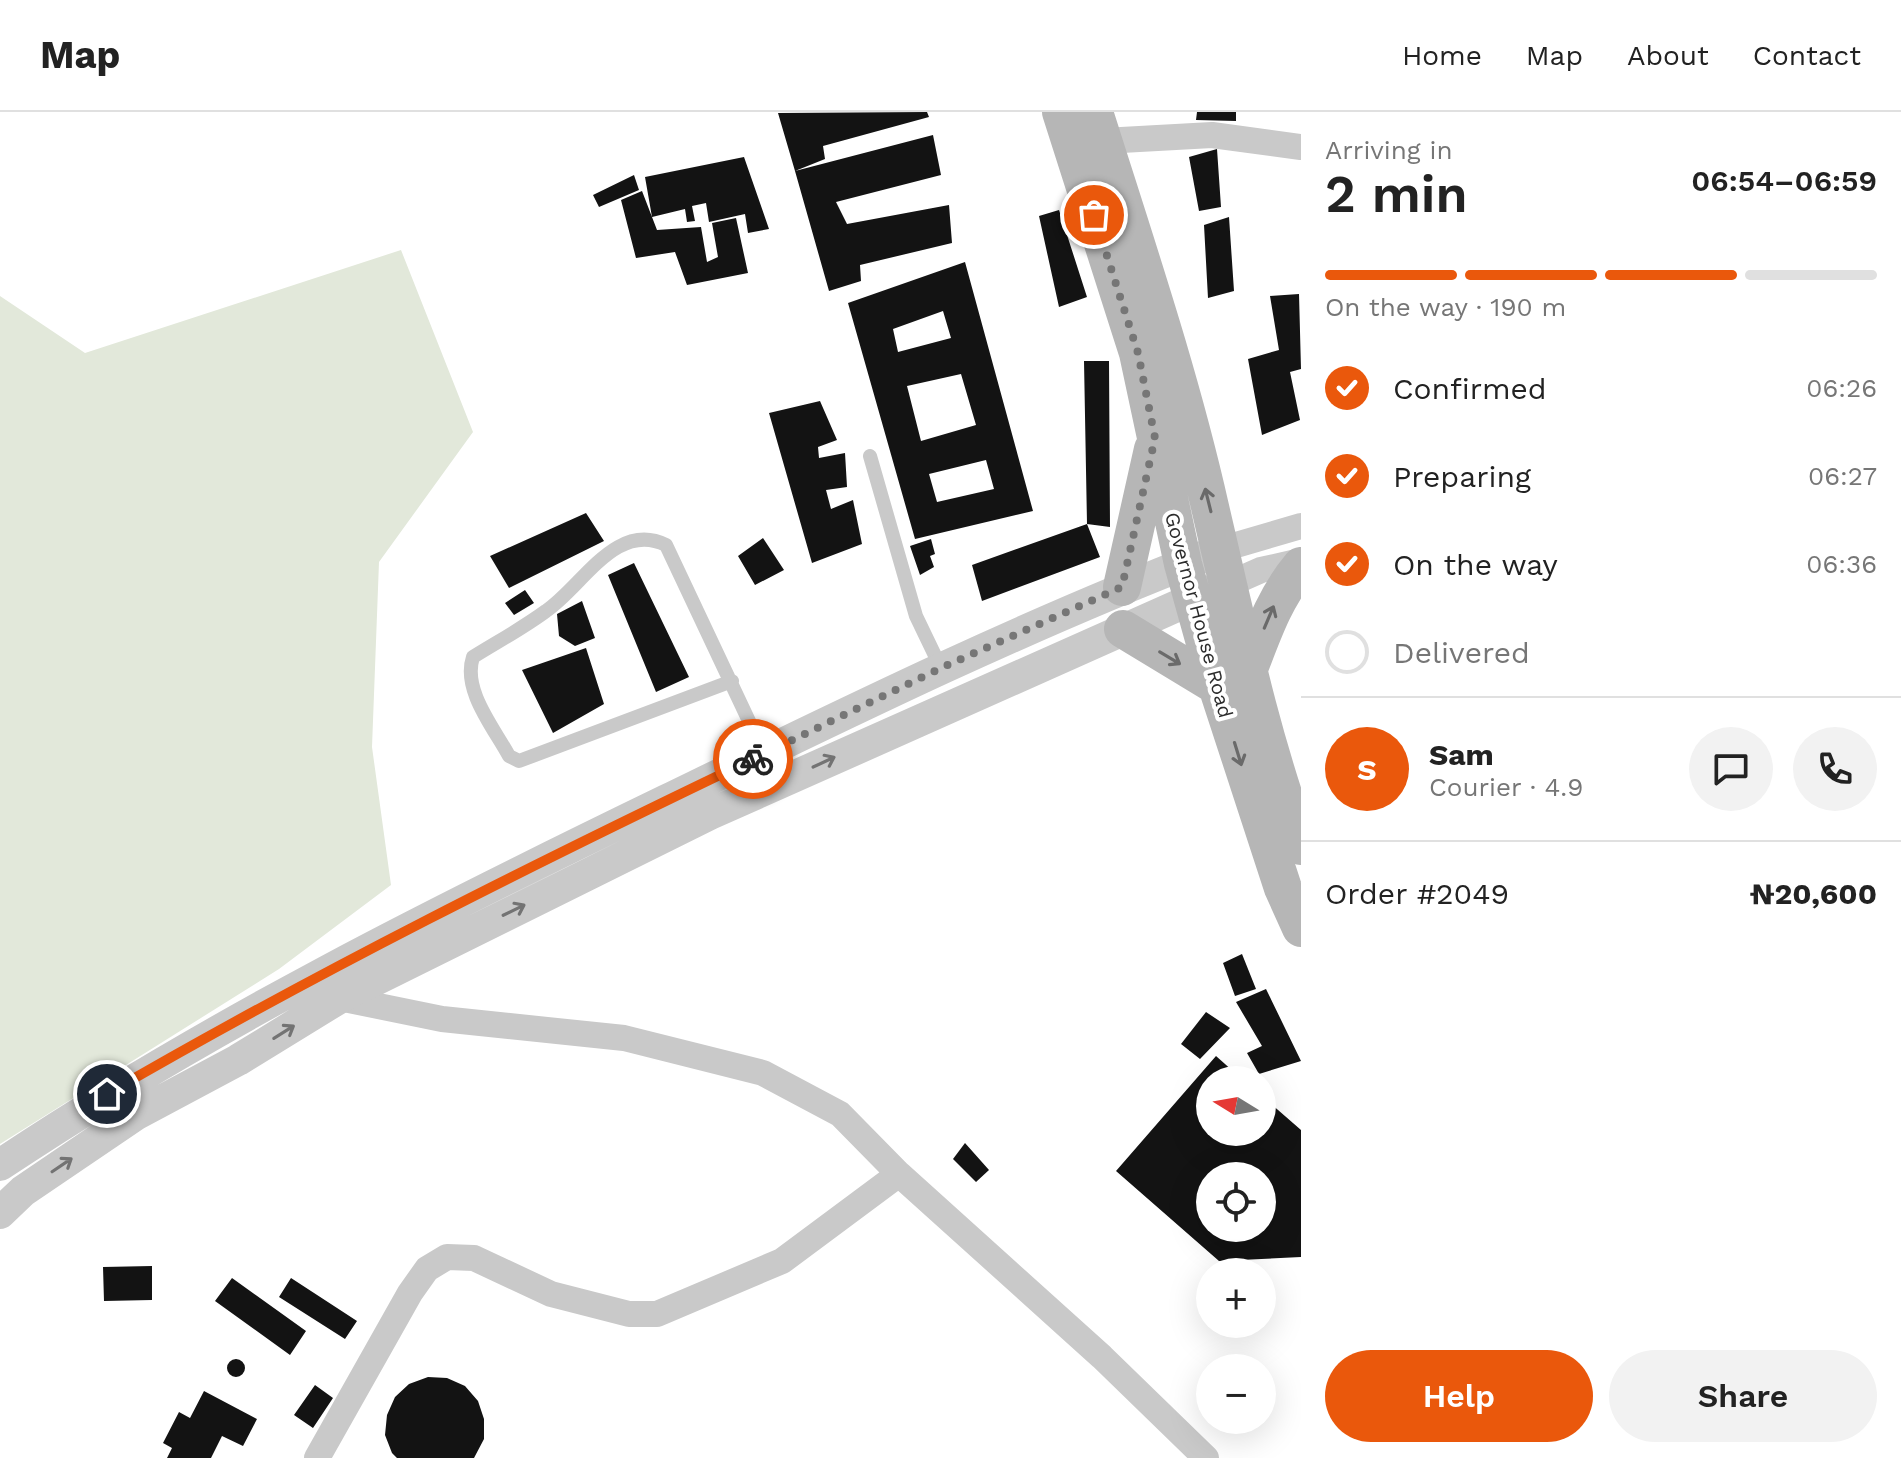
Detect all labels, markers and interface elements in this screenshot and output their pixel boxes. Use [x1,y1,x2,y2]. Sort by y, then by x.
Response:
text: Map [40,33,120,77]
text: Home [1402,39,1482,72]
text: Map [1526,39,1583,72]
text: About [1627,39,1709,72]
text: Contact [1753,39,1861,72]
text: Arriving in [1325,135,1453,165]
text: 06:54–06:59 [1691,163,1877,198]
text: 2 min [1325,164,1468,225]
pin [1060,181,1128,249]
icon: bag [1072,193,1116,237]
text: On the way · 190 m [1325,292,1566,322]
icon: check [1325,366,1369,410]
text: Confirmed [1393,371,1547,406]
text: 06:26 [1806,373,1877,403]
icon: check [1325,454,1369,498]
text: Preparing [1393,459,1531,494]
text: 06:27 [1808,461,1877,491]
one-way arrow [1200,488,1215,514]
street label: Governor House Road [1160,509,1238,721]
icon: check [1325,542,1369,586]
text: On the way [1393,547,1558,582]
text: 06:36 [1806,549,1877,579]
one-way arrow [1263,606,1278,630]
text: Delivered [1393,635,1530,670]
one-way arrow [1158,650,1181,666]
courier [713,719,793,799]
button: chat [1689,727,1773,811]
button: phone [1793,727,1877,811]
icon: bike [731,737,775,781]
text: Sam [1429,737,1494,772]
one-way arrow [1231,741,1246,766]
text: S [1357,752,1377,787]
one-way arrow [812,754,836,769]
text: Courier · 4.9 [1429,772,1583,802]
text: Order #2049 [1325,876,1509,911]
text: ₦20,600 [1750,876,1877,911]
one-way arrow [501,902,525,917]
one-way arrow [272,1023,295,1039]
pin [73,1060,141,1128]
north arrow [1196,1066,1276,1146]
map controls [1196,1066,1276,1434]
icon: home [85,1072,129,1116]
one-way arrow [50,1157,72,1173]
button: locate [1196,1162,1276,1242]
button: + [1196,1258,1276,1338]
button: Help [1325,1350,1593,1442]
button: Share [1609,1350,1877,1442]
button: − [1196,1354,1276,1434]

